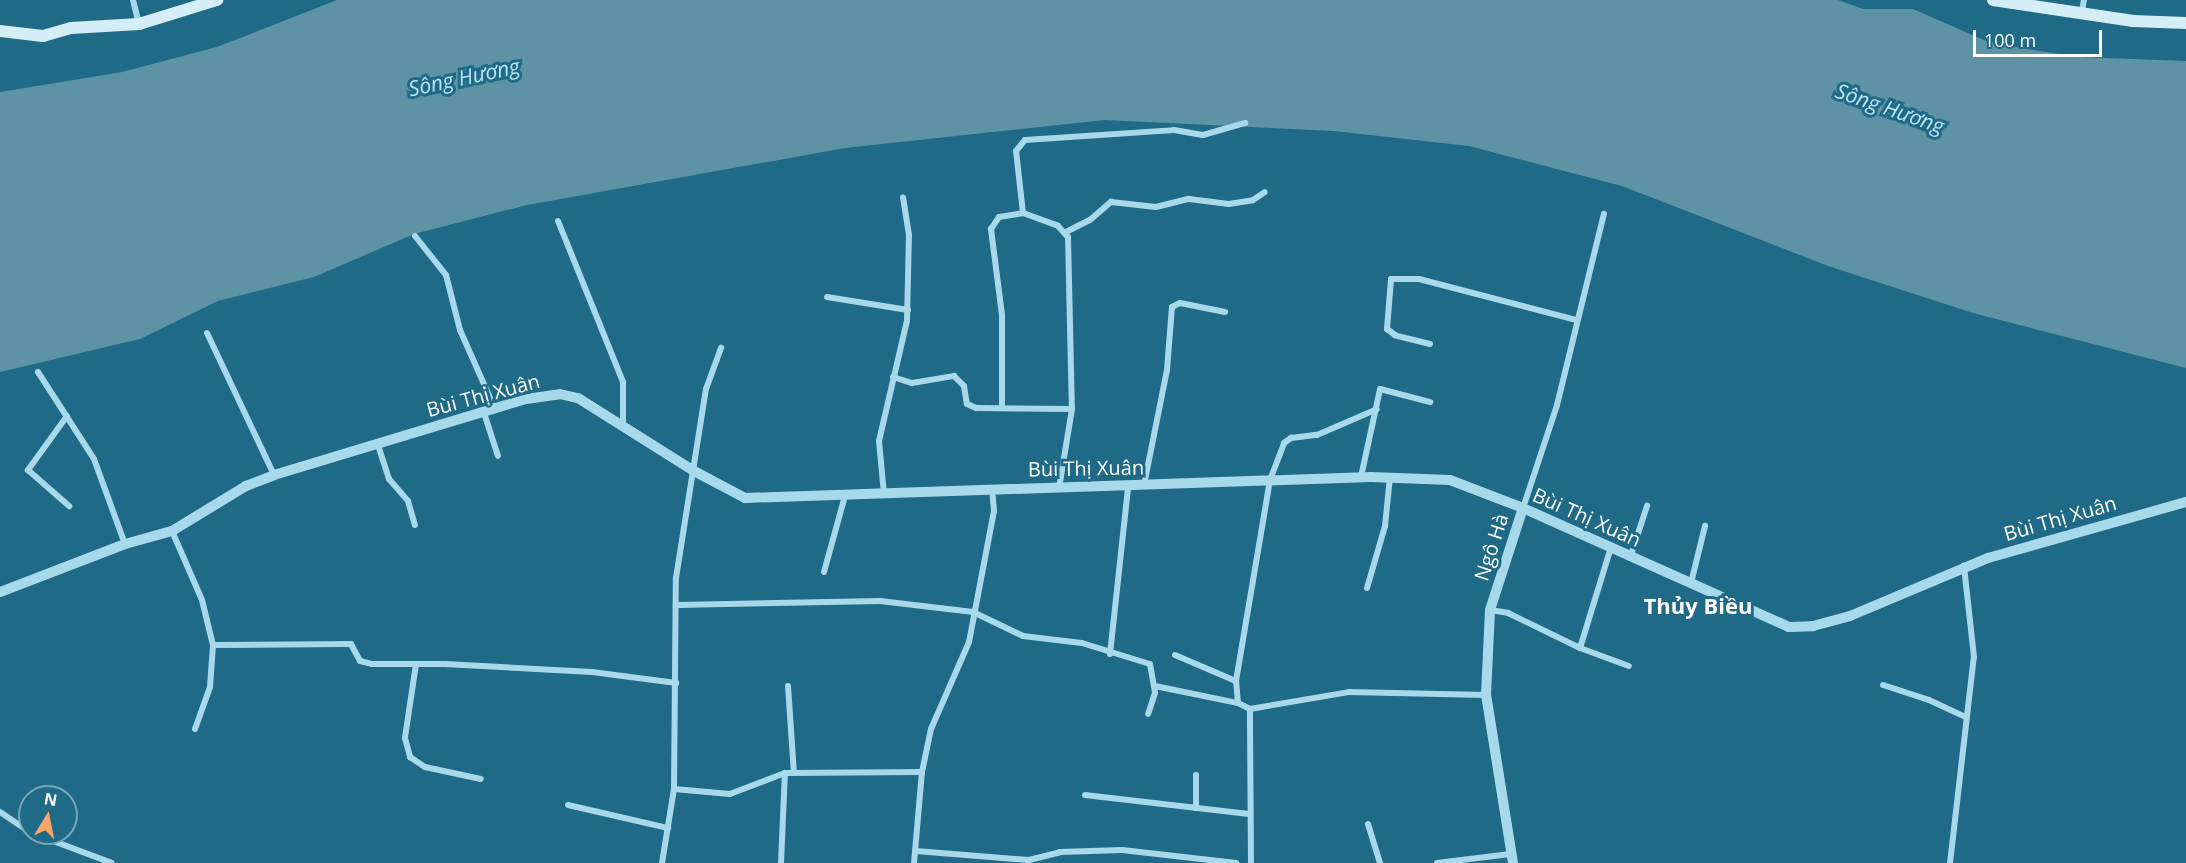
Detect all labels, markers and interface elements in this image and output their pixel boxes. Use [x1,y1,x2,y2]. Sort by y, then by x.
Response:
scale bar [1976,18,2105,56]
text: 100 m [1984,28,2036,52]
water label: Sông Hương [406,53,522,101]
water label: Sông Hương [1832,78,1948,138]
street label: Bùi Thị Xuân [424,368,542,422]
street label: Bùi Thị Xuân [1028,455,1144,481]
street label: Bùi Thị Xuân [1529,482,1645,552]
street label: Bùi Thị Xuân [2001,490,2119,546]
street label: Ngô Hà [1469,510,1513,584]
district label: Thủy Biều [1644,593,1752,619]
north arrow [18,785,78,845]
text: N [42,787,59,811]

